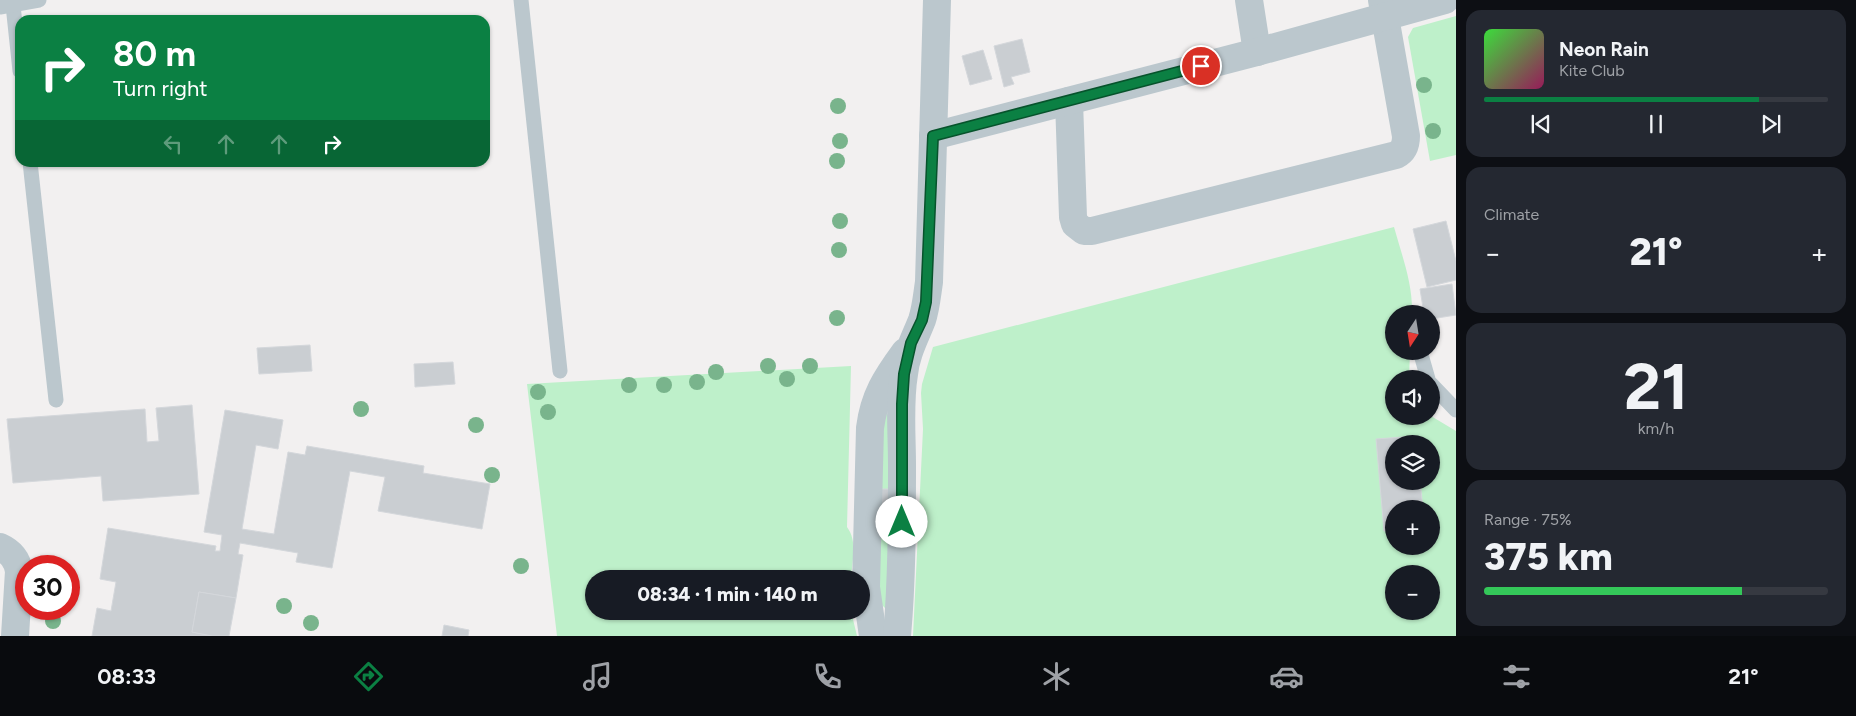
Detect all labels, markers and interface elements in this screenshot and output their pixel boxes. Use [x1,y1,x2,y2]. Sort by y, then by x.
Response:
text: 80 m [113,33,196,75]
icon: right [30,35,95,100]
text: Neon Rain [1559,38,1649,61]
pin [1180,45,1222,87]
icon: arrive [1187,52,1215,80]
text: Kite Club [1559,61,1625,80]
text: Turn right [113,75,208,102]
icon: previous [1527,110,1555,138]
icon: pause [1642,110,1670,138]
icon: next [1757,110,1785,138]
icon: left [159,130,187,158]
icon: ahead [212,130,240,158]
icon: ahead [265,130,293,158]
icon: right [318,130,346,158]
text: Climate [1484,205,1539,224]
text: 21° [1629,229,1683,275]
text: − [1484,236,1501,270]
text: + [1811,236,1828,270]
north arrow [1385,305,1440,360]
map controls [1385,305,1440,620]
text: 21 [1623,347,1689,425]
button: sound [1385,370,1440,425]
text: km/h [1638,419,1674,438]
button: layers [1385,435,1440,490]
position arrow [875,495,927,547]
button: + [1385,500,1440,555]
text: Range · 75% [1484,510,1572,529]
text: 375 km [1484,534,1613,580]
speed limit sign: 30 [15,555,80,620]
button: − [1385,565,1440,620]
text: 08:34 · 1 min · 140 m [638,583,817,606]
icon: directions [351,659,386,694]
icon: music [580,659,615,694]
icon: phone [810,659,845,694]
icon: climate [1039,659,1074,694]
icon: car [1269,659,1304,694]
icon: filters [1499,659,1534,694]
text: 08:33 [97,663,156,690]
text: 21° [1728,663,1759,690]

